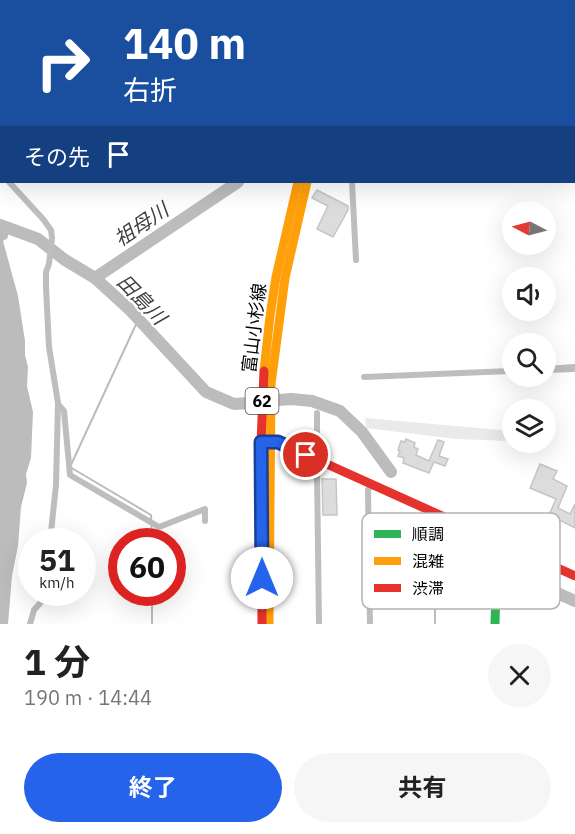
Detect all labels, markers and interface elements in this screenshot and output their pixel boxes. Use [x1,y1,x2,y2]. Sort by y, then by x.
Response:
text: 140 m [123,16,246,71]
icon: right [24,24,102,102]
text: 右折 [123,72,177,107]
icon: arrive [102,138,135,171]
text: その先 [24,142,90,171]
water label: 祖母川 [109,195,175,252]
north arrow [502,201,556,255]
map controls [502,201,556,453]
button: sound [502,267,556,321]
water label: 田島川 [111,268,174,331]
street label: 富山小杉線 [237,282,271,374]
button: search [502,333,556,387]
road number: 62 [246,388,278,414]
button: layers [502,399,556,453]
pin [280,429,331,480]
icon: arrive [289,438,322,471]
legend [362,513,560,609]
text: 順調 [412,524,444,544]
speed limit sign: 60 [108,528,186,606]
text: 51 [39,540,75,579]
position arrow [230,546,294,610]
text: 混雑 [412,551,444,571]
text: km/h [39,573,75,592]
text: 渋滞 [412,578,444,598]
text: 1 分 [24,638,90,685]
button: close [488,644,551,707]
text: 190 m · 14:44 [24,684,152,711]
button: 終了 [24,753,282,822]
button: 共有 [294,753,551,822]

